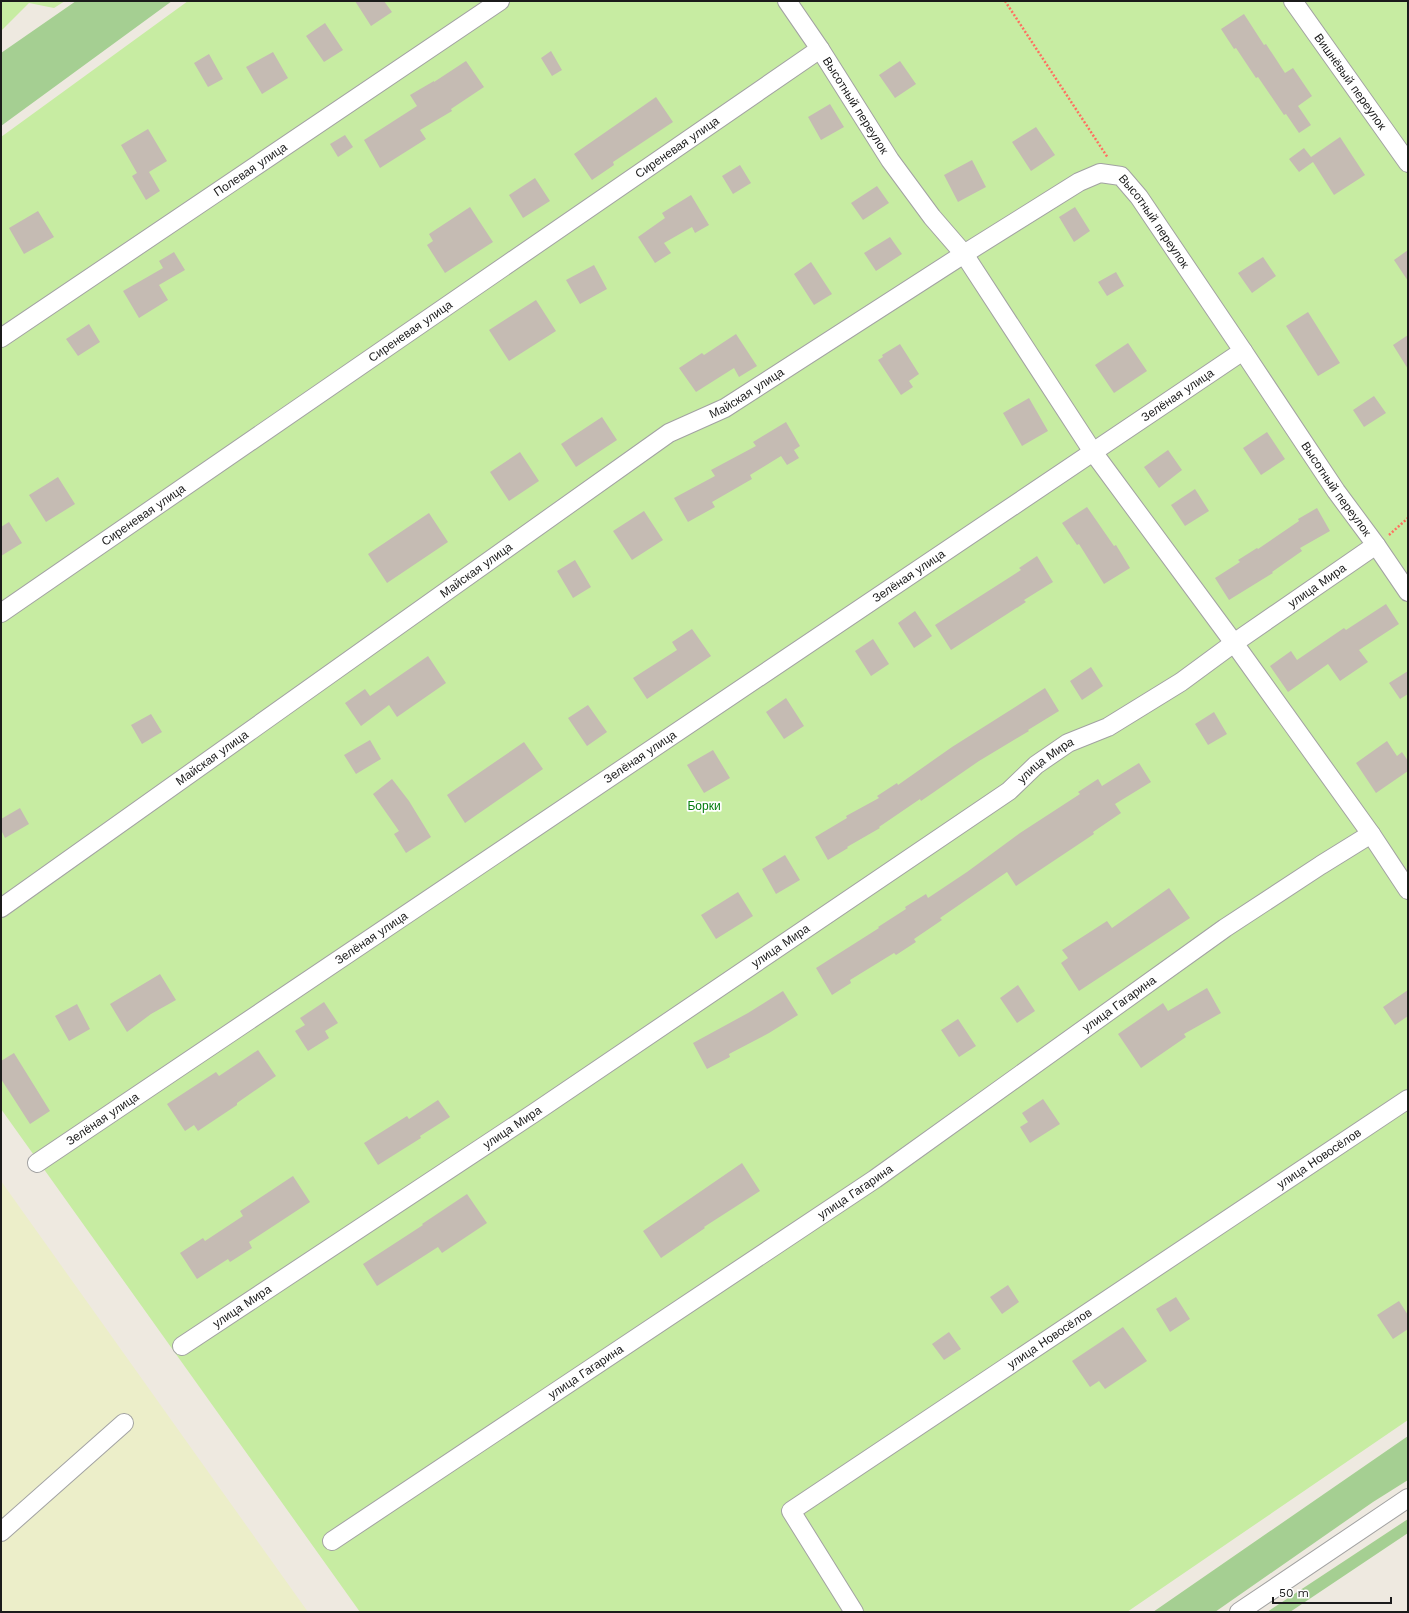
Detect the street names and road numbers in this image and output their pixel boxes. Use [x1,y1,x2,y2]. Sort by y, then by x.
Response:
street label: Вишнёвый переулок [1311,31,1390,133]
street label: Высотный переулок [820,54,892,157]
street label: Сиреневая улица [633,113,722,181]
street label: Полевая улица [211,140,290,199]
street label: Высотный переулок [1116,171,1192,271]
street label: Сиреневая улица [366,297,455,365]
street label: Майская улица [707,365,787,421]
street label: Зелёная улица [1139,366,1217,424]
street label: Высотный переулок [1298,439,1375,540]
street label: Сиреневая улица [99,481,188,549]
street label: Майская улица [437,540,515,601]
street label: Зелёная улица [870,547,948,605]
street label: улица Мира [1286,561,1349,610]
street label: Майская улица [173,727,251,788]
street label: Зелёная улица [601,727,679,786]
street label: улица Мира [1015,734,1076,786]
street label: Зелёная улица [332,908,410,967]
street label: улица Мира [749,921,813,971]
street label: улица Гагарина [1080,973,1159,1035]
street label: Зелёная улица [64,1089,142,1148]
street label: улица Мира [480,1103,544,1152]
street label: улица Новосёлов [1274,1125,1364,1192]
street label: улица Гагарина [815,1161,896,1222]
street label: улица Мира [210,1282,274,1331]
street label: улица Новосёлов [1005,1305,1094,1371]
street label: улица Гагарина [546,1342,626,1402]

